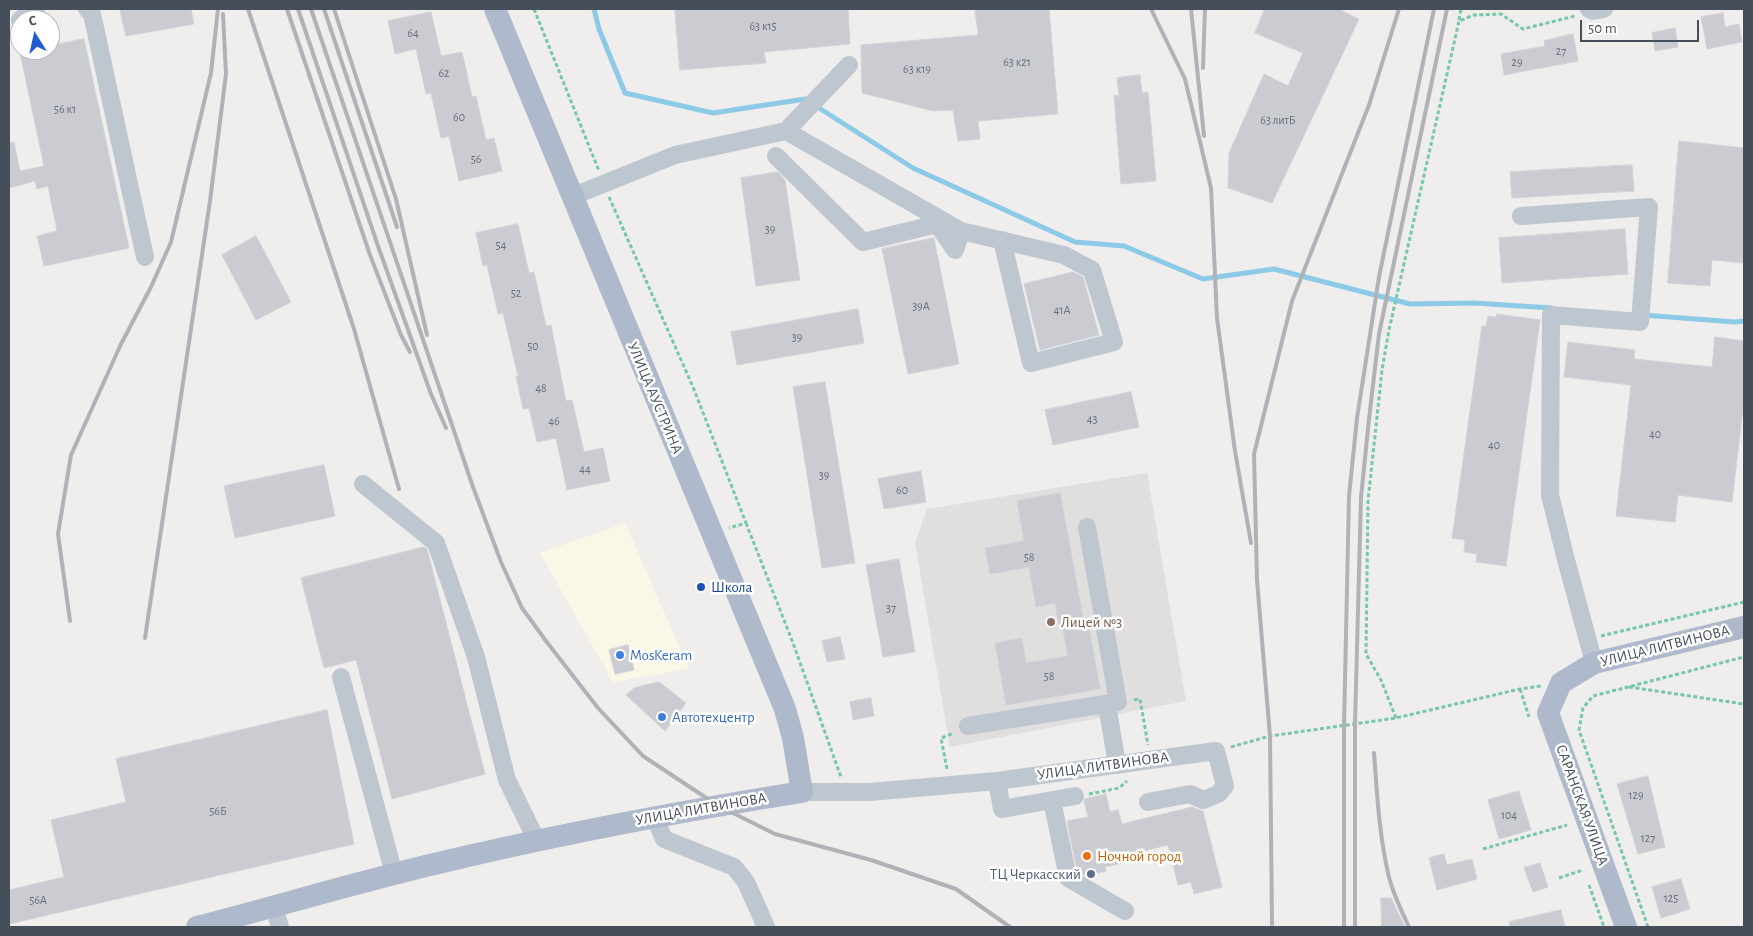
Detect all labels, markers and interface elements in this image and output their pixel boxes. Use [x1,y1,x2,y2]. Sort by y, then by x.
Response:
north arrow [10,10,60,60]
scale bar [1583,10,1702,42]
text: С [28,14,38,29]
house number: 63 к15 [749,19,777,33]
text: 50 m [1588,21,1617,36]
house number: 64 [407,26,419,40]
house number: 27 [1556,44,1566,58]
house number: 63 к21 [1003,55,1031,69]
house number: 29 [1511,55,1523,69]
house number: 63 к19 [903,62,931,76]
house number: 62 [438,66,450,80]
house number: 56 к1 [54,102,76,116]
house number: 60 [453,110,465,124]
house number: 63 литБ [1260,113,1296,127]
house number: 56 [471,152,481,166]
house number: 39 [765,222,775,236]
house number: 54 [496,238,506,252]
house number: 52 [511,286,521,300]
house number: 39А [912,299,930,313]
house number: 41А [1054,303,1070,317]
house number: 39 [792,330,802,344]
house number: 50 [527,339,539,353]
street label: УЛИЦА АУСТРИНА [623,339,687,457]
house number: 48 [535,381,547,395]
house number: 43 [1087,412,1097,426]
house number: 46 [548,414,560,428]
house number: 40 [1649,427,1661,441]
house number: 40 [1488,438,1500,452]
house number: 44 [579,462,591,476]
house number: 39 [819,468,829,482]
house number: 60 [896,483,908,497]
house number: 58 [1024,550,1034,564]
place label: Школа [711,578,752,596]
marker: Школа [695,581,707,593]
house number: 37 [886,601,896,615]
place label: Лицей №3 [1061,613,1122,631]
marker: Лицей №3 [1045,616,1057,628]
street label: УЛИЦА ЛИТВИНОВА [1599,621,1731,671]
place label: MosKeram [630,646,692,664]
marker: MosKeram [614,649,626,661]
house number: 58 [1044,669,1054,683]
place label: Автотехцентр [672,708,755,726]
marker: Автотехцентр [656,711,668,723]
street label: САРАНСКАЯ УЛИЦА [1552,742,1612,868]
street label: УЛИЦА ЛИТВИНОВА [1036,748,1170,784]
house number: 129 [1628,788,1644,802]
street label: УЛИЦА ЛИТВИНОВА [634,789,768,829]
house number: 56Б [209,804,227,818]
house number: 104 [1501,808,1517,822]
house number: 127 [1641,831,1655,845]
place label: Ночной город [1097,847,1181,865]
marker: Ночной город [1081,850,1093,862]
place label: ТЦ Черкасский [990,865,1081,883]
marker: ТЦ Черкасский [1085,868,1097,880]
house number: 125 [1664,891,1678,905]
house number: 56А [29,893,47,907]

